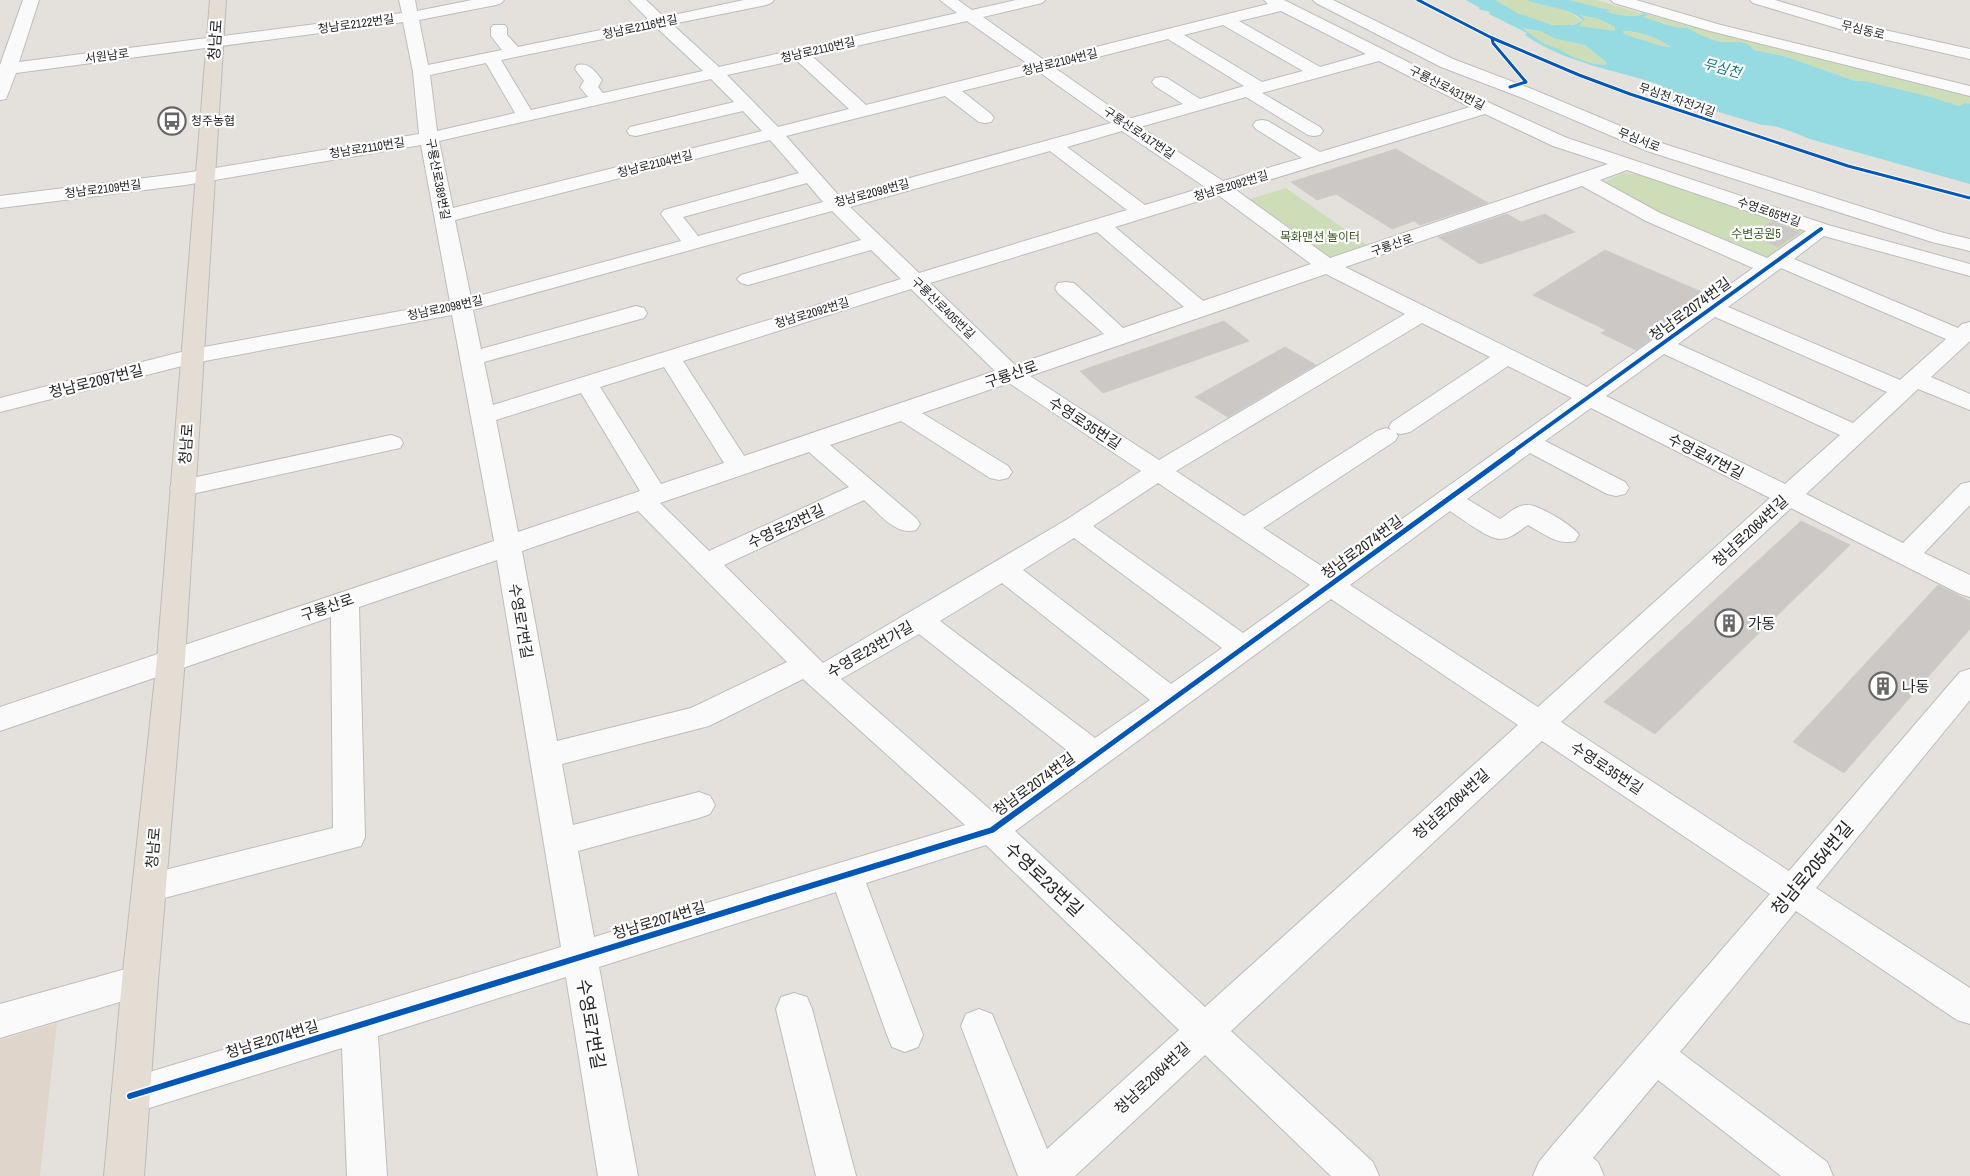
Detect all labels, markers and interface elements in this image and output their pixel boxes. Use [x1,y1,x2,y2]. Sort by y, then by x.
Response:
street label: 청남로2122번길 [317,11,395,37]
street label: 청남로2116번길 [601,11,679,43]
street label: 무심동로 [1840,17,1886,43]
street label: 청남로 [203,19,227,61]
street label: 청남로2110번길 [779,34,857,66]
street label: 서원남로 [84,45,130,67]
street label: 청남로2104번길 [1021,45,1099,79]
water label: 무심천 [1701,54,1744,82]
street label: 구룡산로431번길 [1407,62,1487,114]
street label: 무심천 자전거길 [1637,79,1717,121]
street label: 구룡산로417번길 [1100,103,1178,163]
bus stop icon: 청주농협 [157,106,187,136]
place label: 청주농협 [191,113,235,129]
street label: 무심서로 [1616,124,1662,156]
street label: 청남로2110번길 [328,134,406,162]
street label: 구룡산로389번길 [422,137,454,221]
street label: 청남로2104번길 [616,147,694,181]
street label: 청남로2092번길 [1192,167,1270,205]
street label: 청남로2098번길 [833,175,911,211]
street label: 청남로2109번길 [64,176,142,202]
street label: 수영로65번길 [1735,194,1803,230]
park label: 수변공원5 [1731,226,1781,242]
park label: 목화맨션 놀이터 [1280,229,1360,245]
street label: 구룡산로 [1369,230,1415,260]
street label: 청남로2074번길 [1645,272,1735,346]
street label: 구룡산로405번길 [908,274,978,342]
street label: 청남로2098번길 [406,292,484,324]
street label: 청남로2092번길 [773,294,851,332]
street label: 구룡산로 [981,355,1041,393]
street label: 청남로2097번길 [47,359,145,403]
street label: 수영로35번길 [1045,392,1125,454]
street label: 청남로 [174,423,198,465]
street label: 수영로47번길 [1664,428,1748,484]
street label: 청남로2064번길 [1708,490,1792,572]
street label: 수영로23번길 [744,499,828,553]
street label: 청남로2074번길 [1317,510,1407,584]
street label: 수영로7번길 [504,582,538,660]
street label: 구룡산로 [297,588,357,626]
building icon: 가동 [1714,608,1744,638]
place label: 가동 [1748,613,1776,634]
street label: 수영로23번가길 [823,616,917,682]
building icon: 나동 [1868,671,1898,701]
place label: 나동 [1902,676,1930,697]
street label: 수영로35번길 [1567,737,1647,799]
street label: 청남로2074번길 [989,747,1079,821]
street label: 청남로2064번길 [1408,764,1494,844]
street label: 청남로2054번길 [1765,816,1859,920]
street label: 청남로 [141,826,165,870]
street label: 수영로23번길 [999,836,1089,922]
street label: 청남로2074번길 [610,896,708,944]
street label: 수영로7번길 [571,977,611,1071]
street label: 청남로2074번길 [223,1015,321,1063]
street label: 청남로2064번길 [1110,1037,1194,1119]

